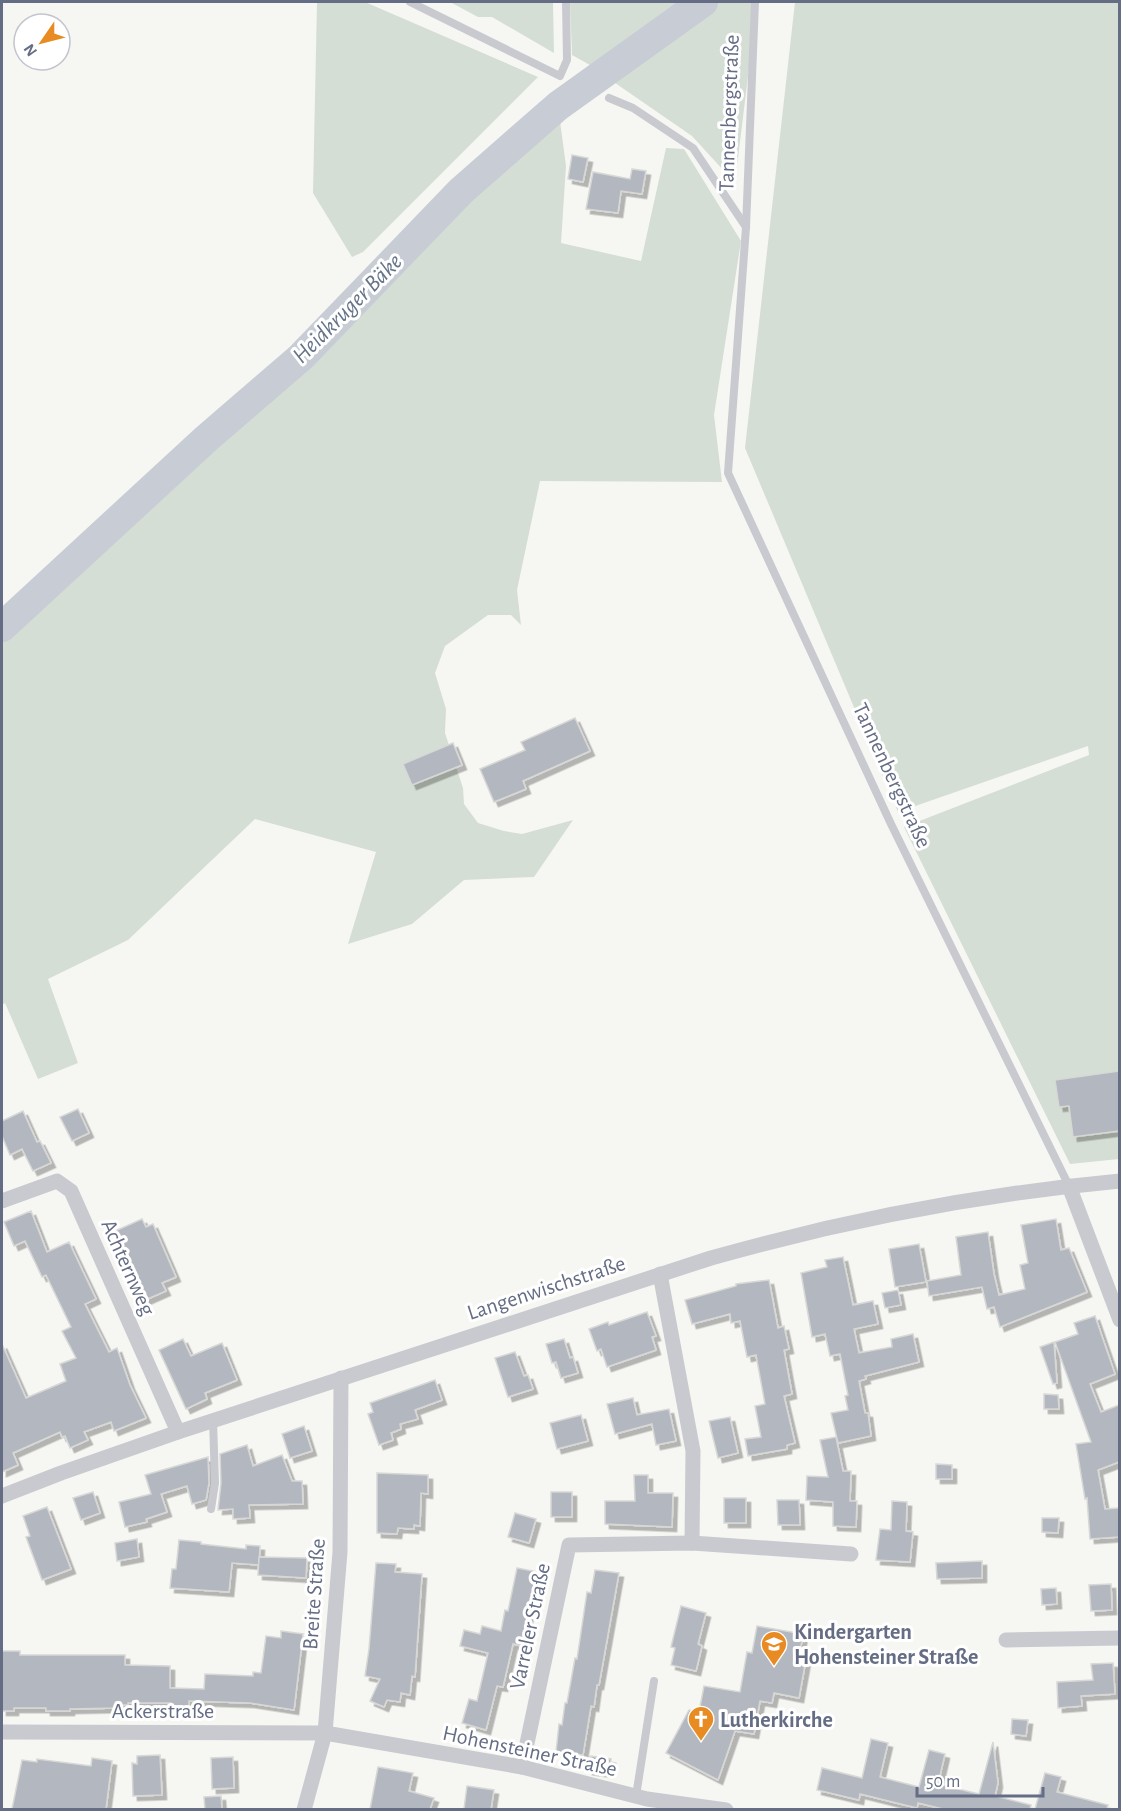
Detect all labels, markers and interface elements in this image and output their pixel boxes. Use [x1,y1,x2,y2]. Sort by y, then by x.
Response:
north arrow [12,12,72,72]
street label: Tannenbergstraße [715,34,743,192]
text: N [21,41,40,59]
water label: Heidkruger Bäke [288,249,407,368]
street label: Tannenbergstraße [849,700,935,851]
street label: Achternweg [97,1216,159,1319]
street label: Langenwischstraße [464,1252,628,1324]
street label: Breite Straße [299,1538,329,1650]
street label: Varreler Straße [506,1561,554,1691]
place label: Kindergarten Hohensteiner Straße [794,1621,978,1668]
school or university icon: Kindergarten Hohensteiner Straße [759,1629,789,1667]
street label: Ackerstraße [112,1700,214,1722]
church icon: Lutherkirche [686,1704,716,1742]
place label: Lutherkirche [720,1709,833,1731]
street label: Hohensteiner Straße [441,1722,619,1780]
scale bar [917,1760,1043,1798]
text: 50 m [926,1773,960,1791]

